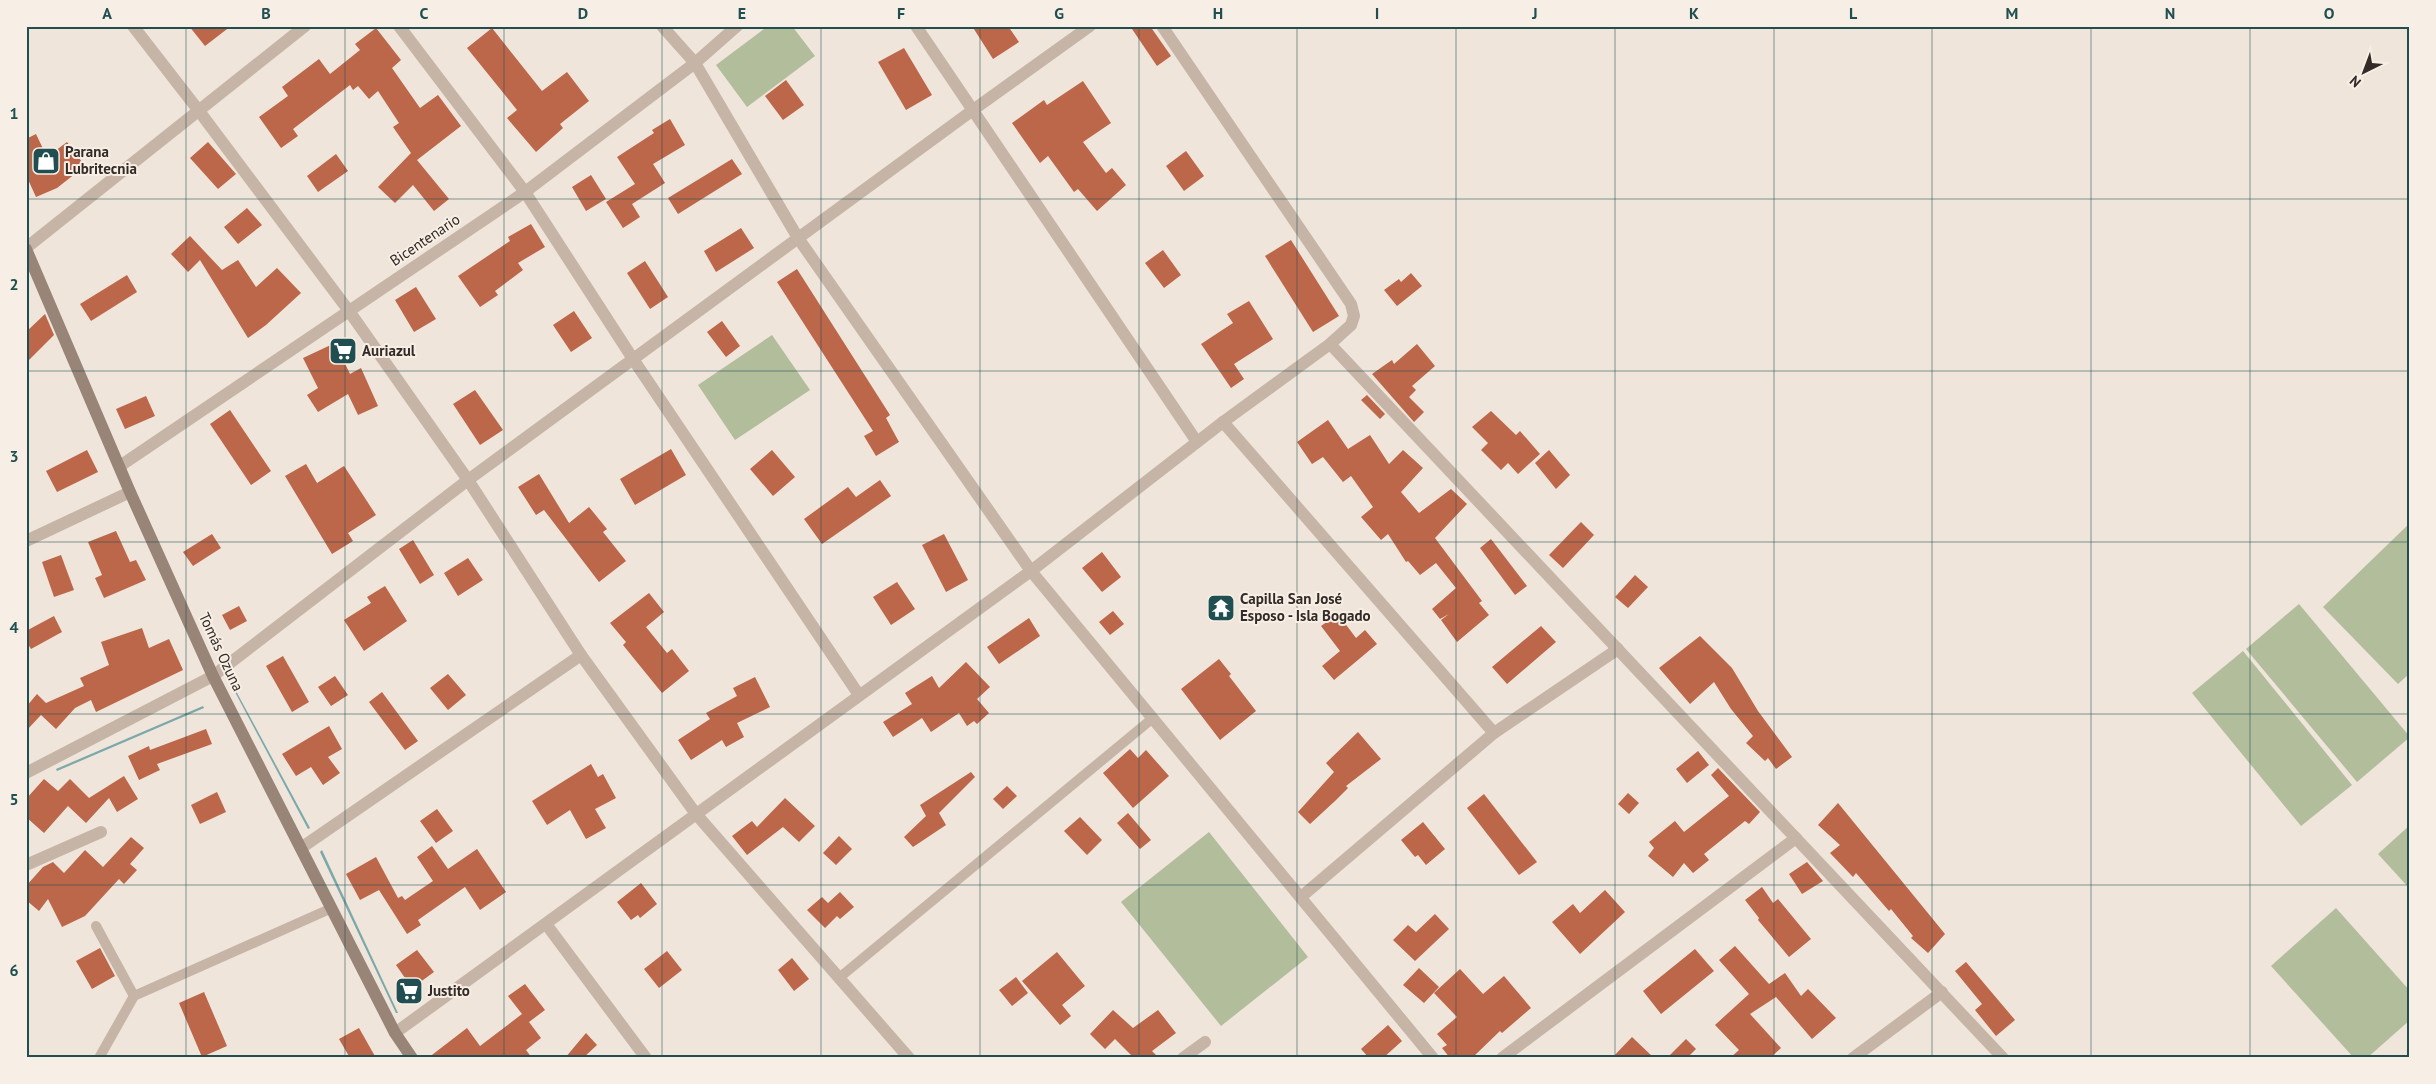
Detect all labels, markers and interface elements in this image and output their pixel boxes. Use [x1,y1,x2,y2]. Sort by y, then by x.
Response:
text: A [102,3,112,23]
text: B [261,3,271,23]
text: C [420,3,429,23]
text: D [578,3,588,23]
text: E [738,3,746,23]
text: F [897,3,905,23]
text: G [1054,3,1064,23]
text: H [1213,3,1223,23]
text: I [1375,3,1379,23]
text: J [1531,3,1538,23]
text: K [1689,3,1699,23]
text: L [1849,3,1858,23]
text: M [2006,3,2018,23]
text: N [2165,3,2175,23]
text: O [2324,3,2335,23]
north arrow [2338,48,2388,98]
text: N [2346,72,2365,91]
text: 1 [9,103,19,123]
place label: Parana Lubritecnia [65,142,137,178]
shop icon: Parana Lubritecnia [31,146,61,176]
street label: Bicentenario [386,209,463,270]
text: 2 [9,274,19,294]
supermarket icon: Auriazul [328,336,358,366]
place label: Auriazul [362,341,416,360]
text: 3 [9,446,19,466]
place label: Capilla San José Esposo - Isla Bogado [1240,589,1371,625]
temple icon: Capilla San José Esposo - Isla Bogado [1206,593,1236,623]
street label: Tomás Ozuna [195,609,248,694]
text: 4 [9,617,19,637]
text: 5 [9,789,19,809]
text: 6 [9,960,19,980]
supermarket icon: Justito [394,976,424,1006]
place label: Justito [427,981,470,1000]

